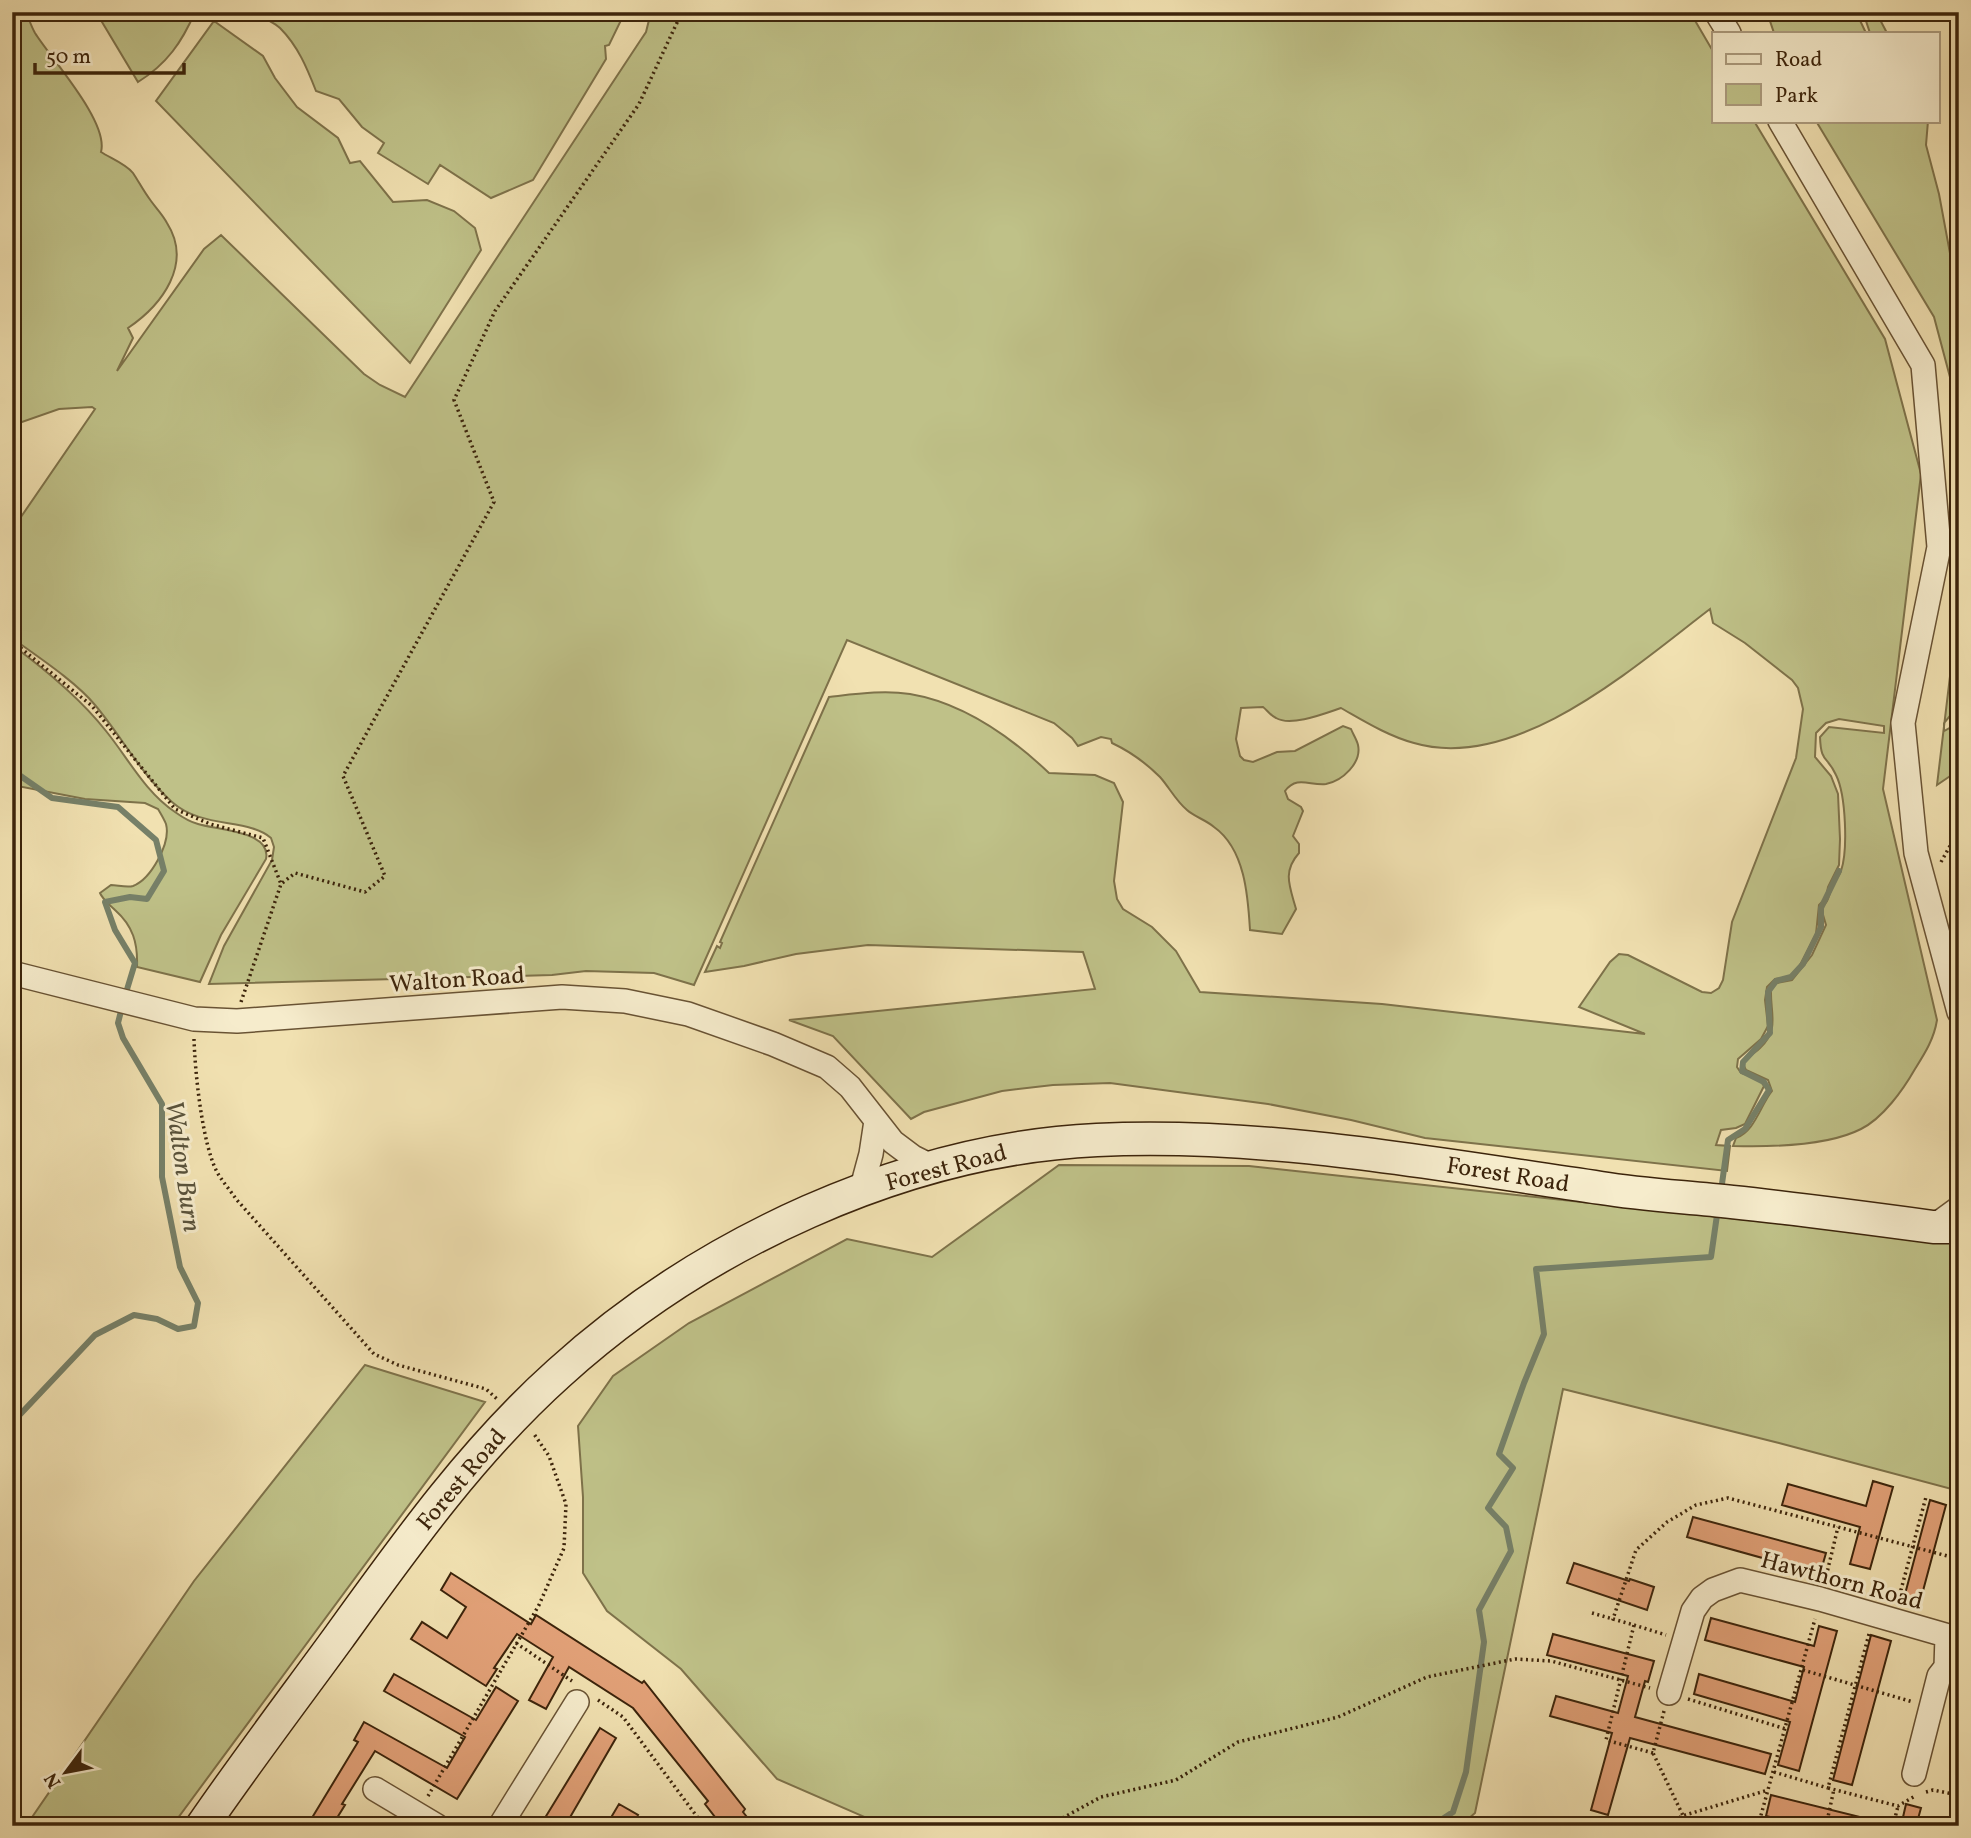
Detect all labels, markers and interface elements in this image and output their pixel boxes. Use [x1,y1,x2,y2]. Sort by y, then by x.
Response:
scale bar [35,32,184,76]
legend [1712,32,1940,122]
text: 50 m [46,43,91,72]
text: Road [1775,46,1822,75]
text: Park [1775,82,1818,111]
street label: Walton Road [388,959,526,1003]
water label: Walton Burn [155,1098,209,1234]
street label: Forest Road [882,1136,1011,1201]
street label: Forest Road [1444,1149,1572,1202]
street label: Forest Road [410,1422,515,1539]
street label: Hawthorn Road [1757,1544,1926,1620]
north arrow [32,1736,102,1806]
text: N [38,1767,68,1793]

